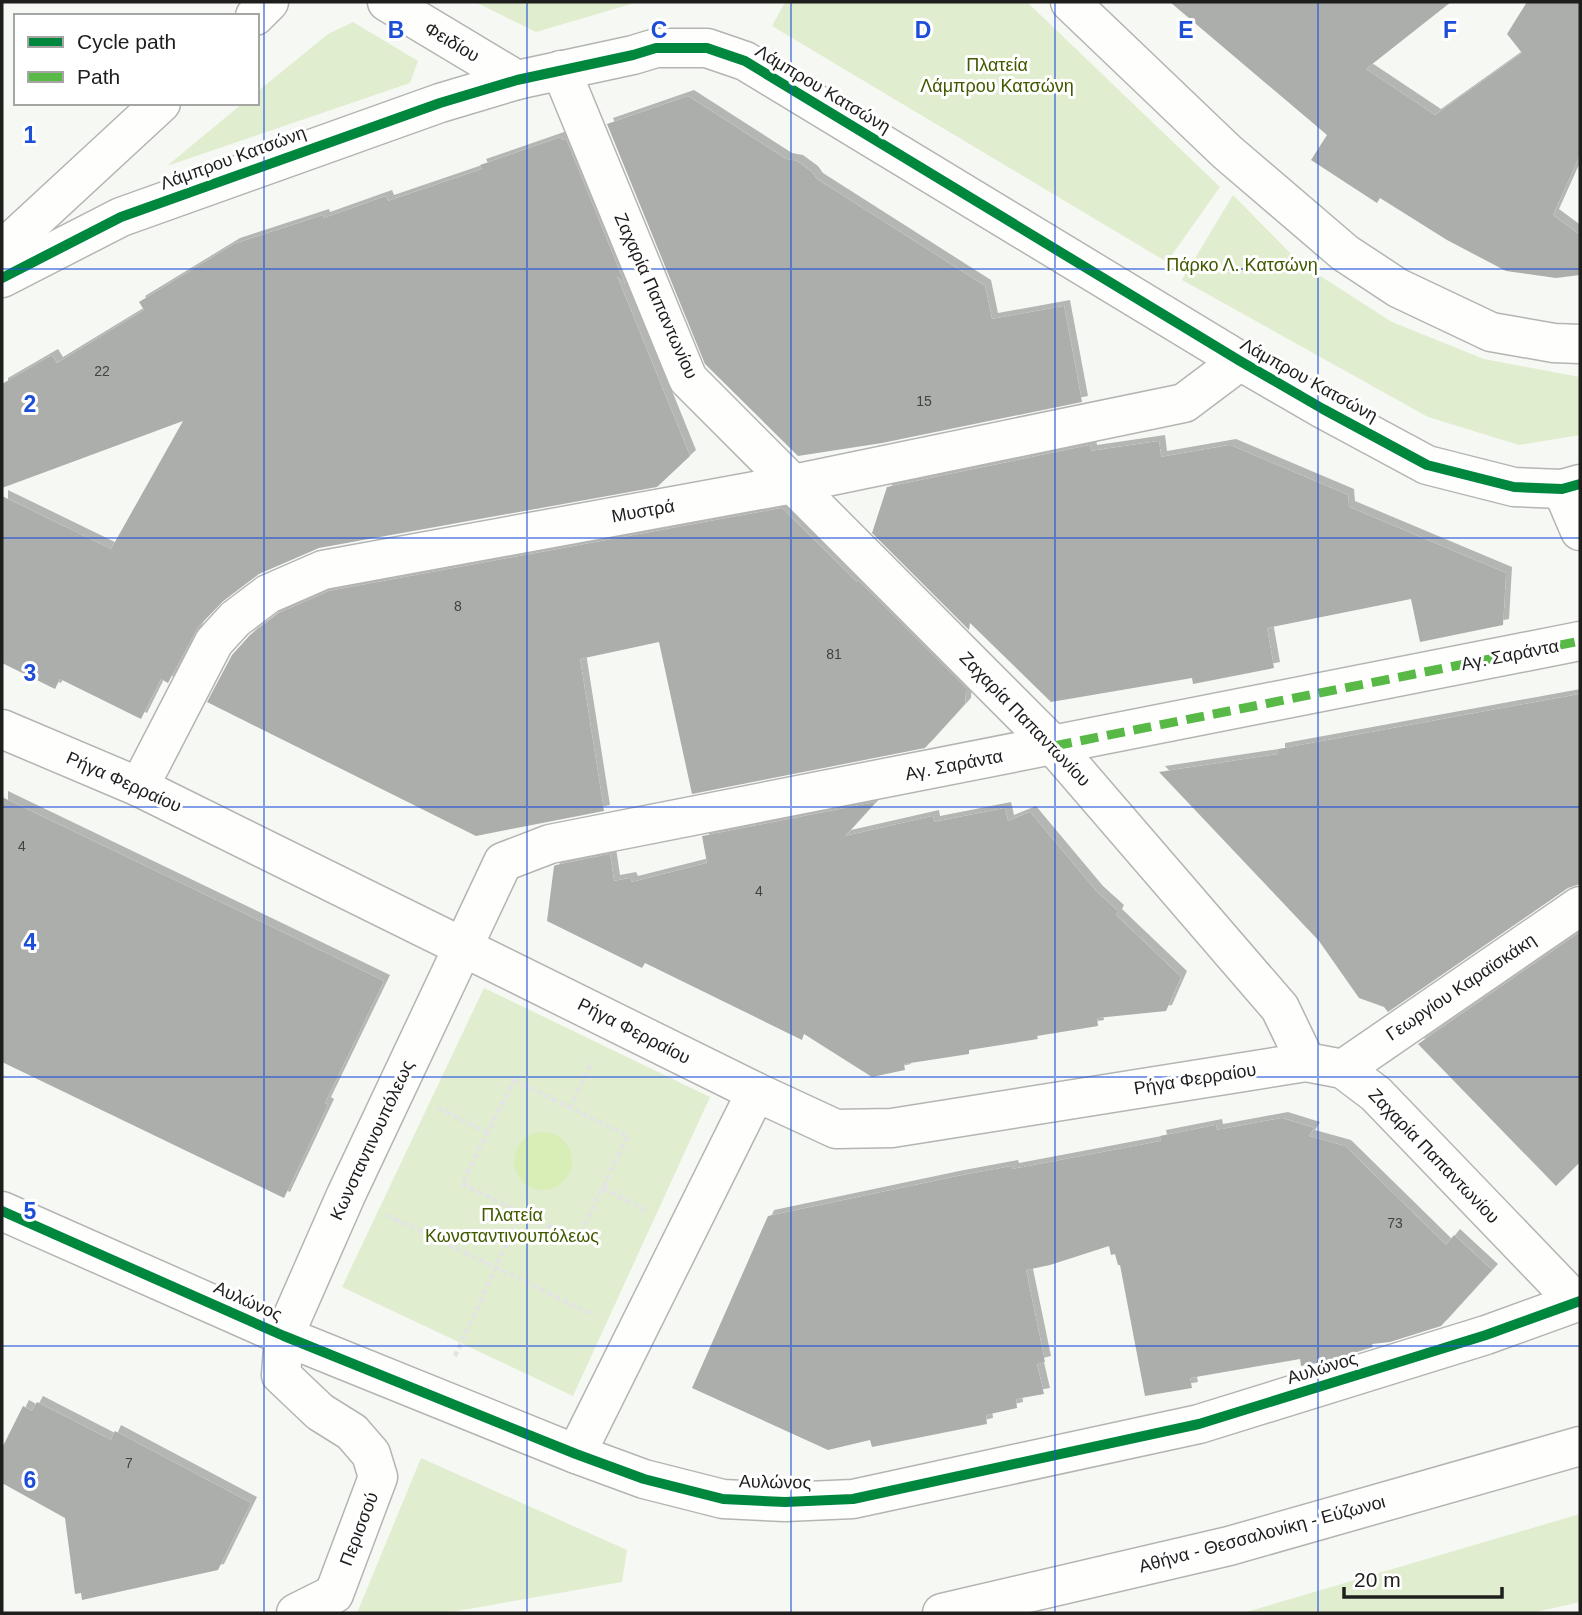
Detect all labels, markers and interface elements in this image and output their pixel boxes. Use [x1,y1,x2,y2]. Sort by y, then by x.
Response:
legend [14,14,259,105]
text: B [388,17,404,43]
text: C [651,17,667,43]
text: D [915,17,931,43]
text: E [1178,17,1194,43]
text: F [1443,17,1457,43]
street label: Φειδίου [421,18,483,66]
text: Cycle path [77,30,176,53]
street label: Λάμπρου Κατσώνη [752,41,894,137]
park label: Πλατεία Λάμπρου Κατσώνη [920,55,1074,96]
text: Path [77,65,120,88]
text: 1 [24,122,37,148]
street label: Λάμπρου Κατσώνη [157,122,309,194]
street label: Ζαχαρία Παπαντωνίου [610,210,702,382]
park label: Πάρκο Λ. Κατσώνη [1166,255,1318,275]
street label: Λάμπρου Κατσώνη [1237,334,1381,426]
house number: 22 [94,363,110,379]
text: 2 [24,391,36,417]
house number: 15 [916,393,932,409]
street label: Μυστρά [610,496,676,526]
house number: 8 [454,598,462,614]
street label: Αγ. Σαράντα [1459,636,1561,674]
house number: 81 [826,646,842,662]
street label: Ζαχαρία Παπαντωνίου [956,648,1094,790]
text: 3 [24,660,36,686]
street label: Αγ. Σαράντα [903,746,1005,784]
street label: Ρήγα Φερραίου [63,748,185,816]
house number: 4 [18,838,26,854]
house number: 4 [755,883,763,899]
text: 4 [24,929,37,955]
street label: Γεωργίου Καραϊσκάκη [1382,929,1540,1045]
street label: Ρήγα Φερραίου [574,994,694,1068]
street label: Κωνσταντινουπόλεως [326,1057,418,1223]
street label: Ρήγα Φερραίου [1132,1059,1258,1099]
street label: Ζαχαρία Παπαντωνίου [1365,1085,1503,1227]
text: 5 [24,1198,37,1224]
park label: Πλατεία Κωνσταντινουπόλεως [425,1205,599,1246]
house number: 73 [1387,1215,1403,1231]
street label: Αυλώνος [211,1277,285,1325]
street label: Αυλώνος [1284,1348,1360,1388]
house number: 7 [125,1455,133,1471]
text: 6 [24,1467,36,1493]
street label: Αυλώνος [739,1471,812,1493]
street label: Περισσού [336,1489,382,1569]
street label: Αθήνα - Θεσσαλονίκη - Εύζωνοι [1137,1491,1387,1577]
scale bar [1344,1556,1502,1600]
text: 20 m [1354,1568,1401,1591]

